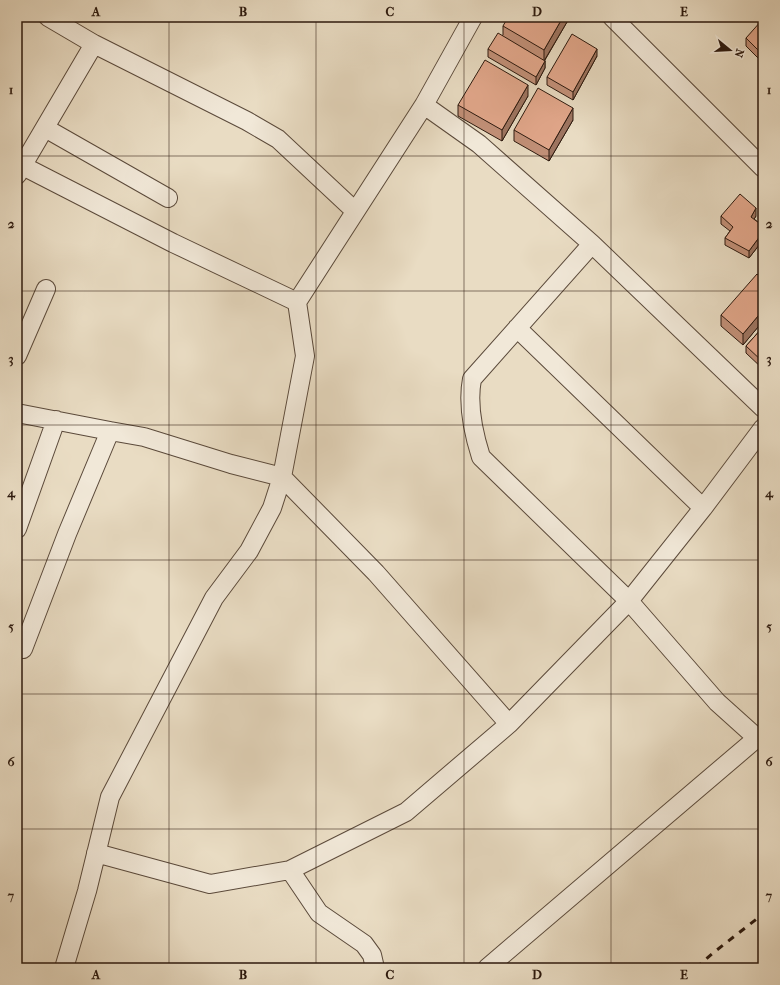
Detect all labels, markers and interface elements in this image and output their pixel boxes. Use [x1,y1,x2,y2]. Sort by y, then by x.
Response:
text: A [91,4,101,19]
text: B [239,4,248,19]
text: C [386,4,395,19]
text: D [532,4,542,19]
text: E [680,4,688,19]
north arrow [710,30,750,70]
text: N [731,47,747,60]
text: 1 [9,82,14,97]
text: 1 [767,82,772,97]
text: 2 [8,216,15,231]
text: 2 [766,216,773,231]
text: 3 [8,351,14,367]
text: 3 [766,351,772,367]
text: 4 [6,485,16,501]
text: 4 [764,485,774,501]
text: 5 [8,619,14,634]
text: 5 [766,619,772,634]
text: 6 [7,754,15,769]
text: 6 [765,754,773,769]
text: 7 [7,888,15,903]
text: 7 [765,888,773,903]
text: A [91,967,101,982]
text: B [239,967,248,982]
text: C [386,967,395,982]
text: D [532,967,542,982]
text: E [680,967,688,982]

